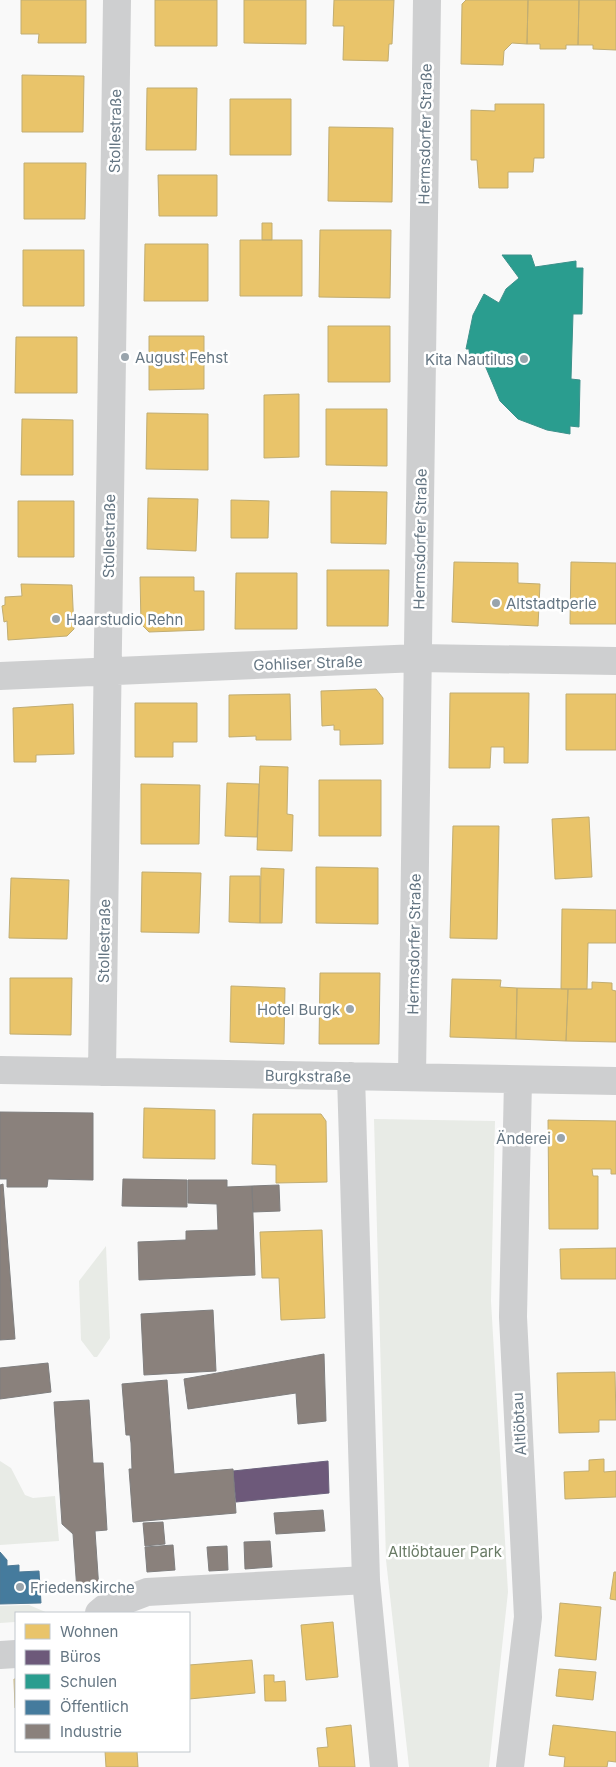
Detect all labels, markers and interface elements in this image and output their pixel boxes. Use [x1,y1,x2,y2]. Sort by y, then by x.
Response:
street label: Hermsdorfer Straße [414,63,436,205]
street label: Stollestraße [105,89,125,173]
place label: August Fehst [135,348,228,367]
place label: Kita Nautilus [425,350,514,369]
marker: August Fehst [119,351,131,363]
marker: Kita Nautilus [518,353,530,365]
street label: Hermsdorfer Straße [409,468,431,610]
street label: Stollestraße [99,494,119,578]
place label: Altstadtperle [506,594,597,613]
marker: Altstadtperle [490,597,502,609]
place label: Haarstudio Rehn [66,610,183,629]
marker: Haarstudio Rehn [50,613,62,625]
street label: Gohliser Straße [253,652,363,674]
street label: Hermsdorfer Straße [403,873,425,1015]
street label: Stollestraße [94,899,114,983]
place label: Hotel Burgk [257,1000,341,1019]
marker: Hotel Burgk [344,1003,356,1015]
street label: Burgkstraße [265,1066,351,1086]
place label: Änderei [496,1129,551,1148]
marker: Änderei [555,1132,567,1144]
street label: Altlöbtau [508,1392,530,1456]
park label: Altlöbtauer Park [388,1542,503,1561]
place label: Friedenskirche [30,1578,135,1597]
marker: Friedenskirche [14,1581,26,1593]
legend [15,1612,190,1752]
text: Wohnen [60,1622,118,1641]
text: Büros [60,1647,101,1666]
text: Schulen [60,1672,117,1691]
text: Öffentlich [60,1697,129,1716]
text: Industrie [60,1722,122,1741]

